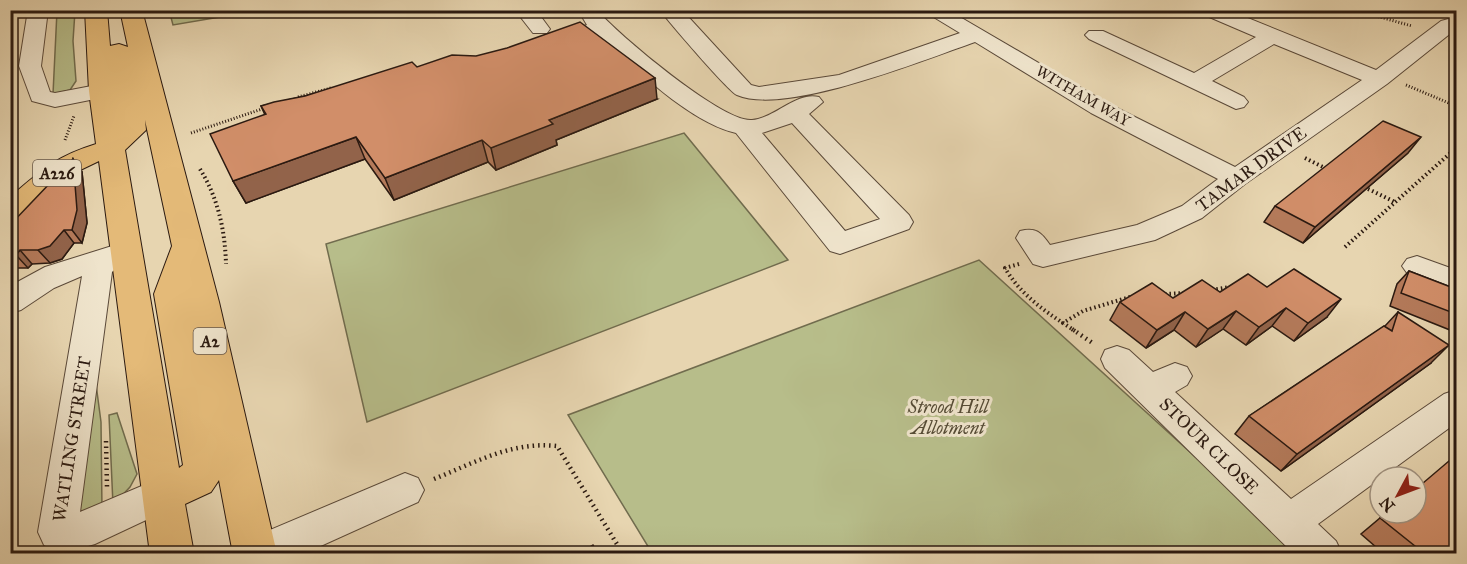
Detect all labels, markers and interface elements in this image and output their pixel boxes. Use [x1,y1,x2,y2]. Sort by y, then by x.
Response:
street label: WITHAM WAY [1033,62,1134,130]
street label: TAMAR DRIVE [1191,122,1311,216]
road number: A226 [33,160,81,186]
road number: A2 [194,328,226,354]
street label: WATLING STREET [48,355,96,523]
street label: STOUR CLOSE [1155,393,1263,499]
park label: Strood Hill Allotment [907,396,990,439]
north arrow [1368,465,1428,525]
text: N [1375,493,1399,516]

